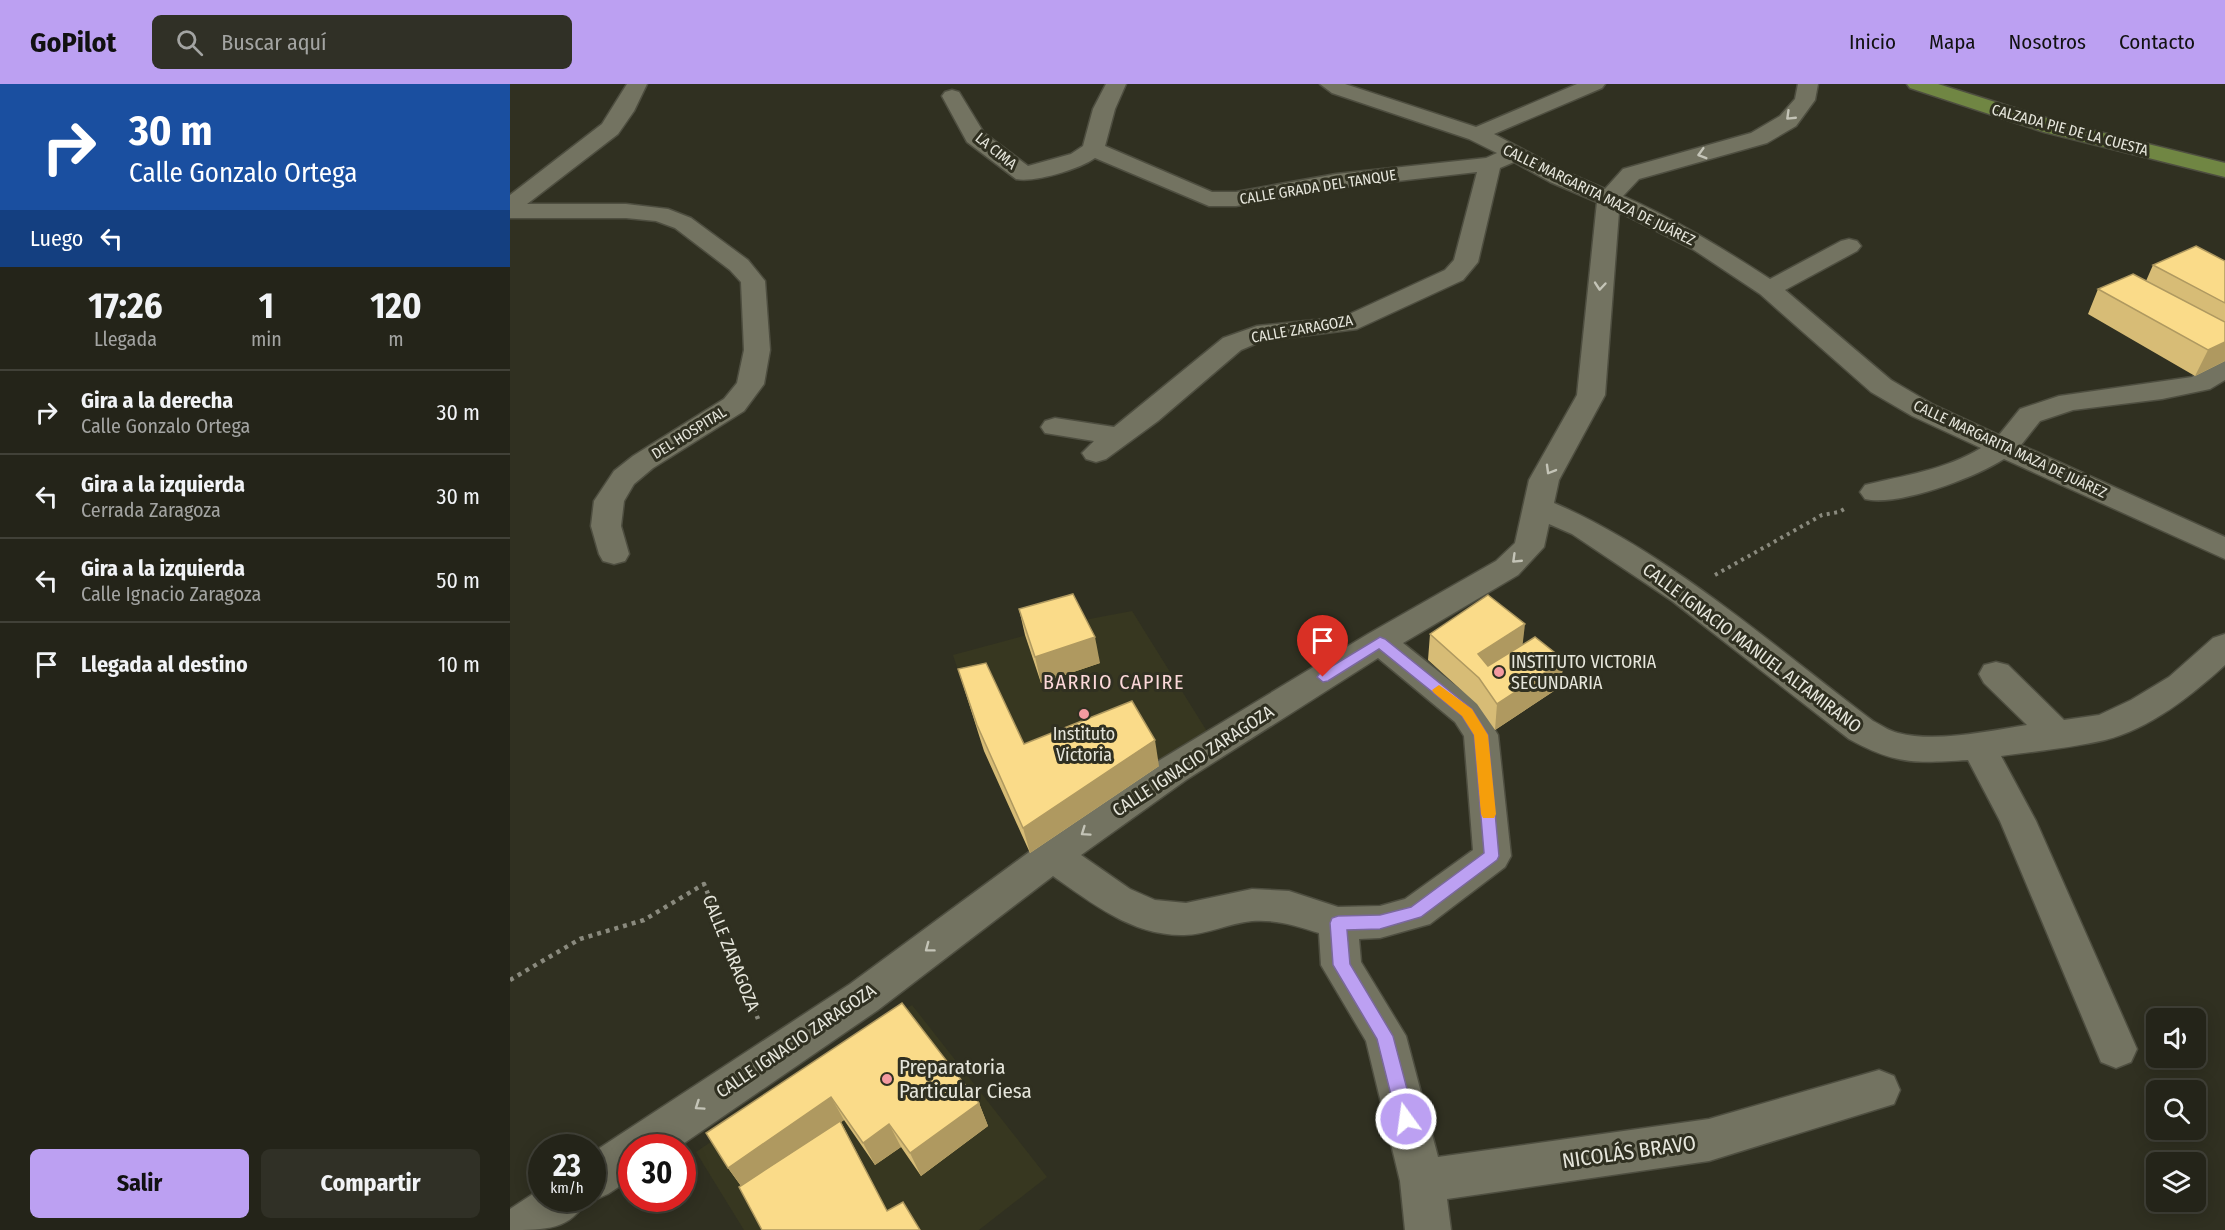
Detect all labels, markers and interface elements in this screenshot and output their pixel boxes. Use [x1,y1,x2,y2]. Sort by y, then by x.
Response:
search box [152,15,572,69]
text: GoPilot [30,26,116,59]
icon: search [173,26,206,59]
text: Buscar aquí [221,29,327,56]
text: Inicio [1849,29,1896,55]
text: Mapa [1929,29,1976,55]
text: Nosotros [2009,29,2086,55]
text: Contacto [2119,29,2195,55]
street label: CALZADA PIE DE LA CUESTA [1990,100,2150,160]
text: 30 m [129,106,213,156]
icon: right [30,108,108,186]
one-way arrow [1787,109,1798,120]
street label: LA CIMA [972,129,1020,173]
street label: CALLE MARGARITA MAZA DE JUÁREZ [1500,141,1698,249]
one-way arrow [1697,147,1708,159]
text: Calle Gonzalo Ortega [129,157,358,189]
street label: CALLE GRADA DEL TANQUE [1238,166,1398,208]
icon: left [95,222,128,255]
text: Luego [30,225,83,252]
one-way arrow [1594,281,1607,290]
text: 17:26 [88,284,163,328]
text: 1 [259,284,274,328]
text: 120 [370,284,422,328]
street label: CALLE ZARAGOZA [1250,311,1354,347]
text: Llegada [94,327,157,351]
text: min [251,327,282,351]
text: m [388,327,404,351]
text: Gira a la derecha [81,387,233,414]
icon: right [30,396,63,429]
street label: CALLE MARGARITA MAZA DE JUÁREZ [1910,396,2110,502]
text: 30 m [437,399,480,426]
street label: DEL HOSPITAL [648,403,730,463]
text: Calle Gonzalo Ortega [81,414,250,438]
one-way arrow [1546,464,1557,474]
text: Gira a la izquierda [81,471,245,498]
icon: left [30,480,63,513]
text: 30 m [437,483,480,510]
text: Cerrada Zaragoza [81,498,221,522]
one-way arrow [1512,552,1523,563]
text: Gira a la izquierda [81,555,245,582]
street label: CALLE IGNACIO MANUEL ALTAMIRANO [1638,559,1866,737]
icon: left [30,564,63,597]
text: 50 m [436,567,480,594]
text: Calle Ignacio Zaragoza [81,582,261,606]
pin [1297,615,1348,677]
icon: arrive [1306,624,1339,657]
icon: arrive [30,648,63,681]
text: Llegada al destino [81,651,248,678]
text: 10 m [438,651,480,678]
place label: INSTITUTO VICTORIA SECUNDARIA [1511,651,1657,694]
marker: INSTITUTO VICTORIA SECUNDARIA [1492,665,1506,679]
district label: BARRIO CAPIRE [1043,670,1185,694]
street label: CALLE IGNACIO ZARAGOZA [1108,700,1278,821]
marker: Instituto Victoria [1077,707,1091,721]
place label: Instituto Victoria [1053,723,1115,766]
one-way arrow [1081,825,1092,836]
street label: CALLE ZARAGOZA [698,892,765,1015]
one-way arrow [924,941,935,952]
street label: CALLE IGNACIO ZARAGOZA [712,979,881,1103]
map controls [2146,1008,2206,1212]
button: sound [2146,1008,2206,1068]
place label: Preparatoria Particular Ciesa [899,1054,1032,1104]
marker: Preparatoria Particular Ciesa [880,1072,894,1086]
button: search [2146,1080,2206,1140]
position arrow [1374,1087,1438,1151]
one-way arrow [695,1099,705,1111]
street label: NICOLÁS BRAVO [1560,1130,1698,1174]
speed limit sign: 30 [618,1134,696,1212]
text: 23 [553,1148,581,1184]
button: Salir [30,1149,249,1218]
button: Compartir [261,1149,480,1218]
button: layers [2146,1152,2206,1212]
text: km/h [550,1179,584,1197]

